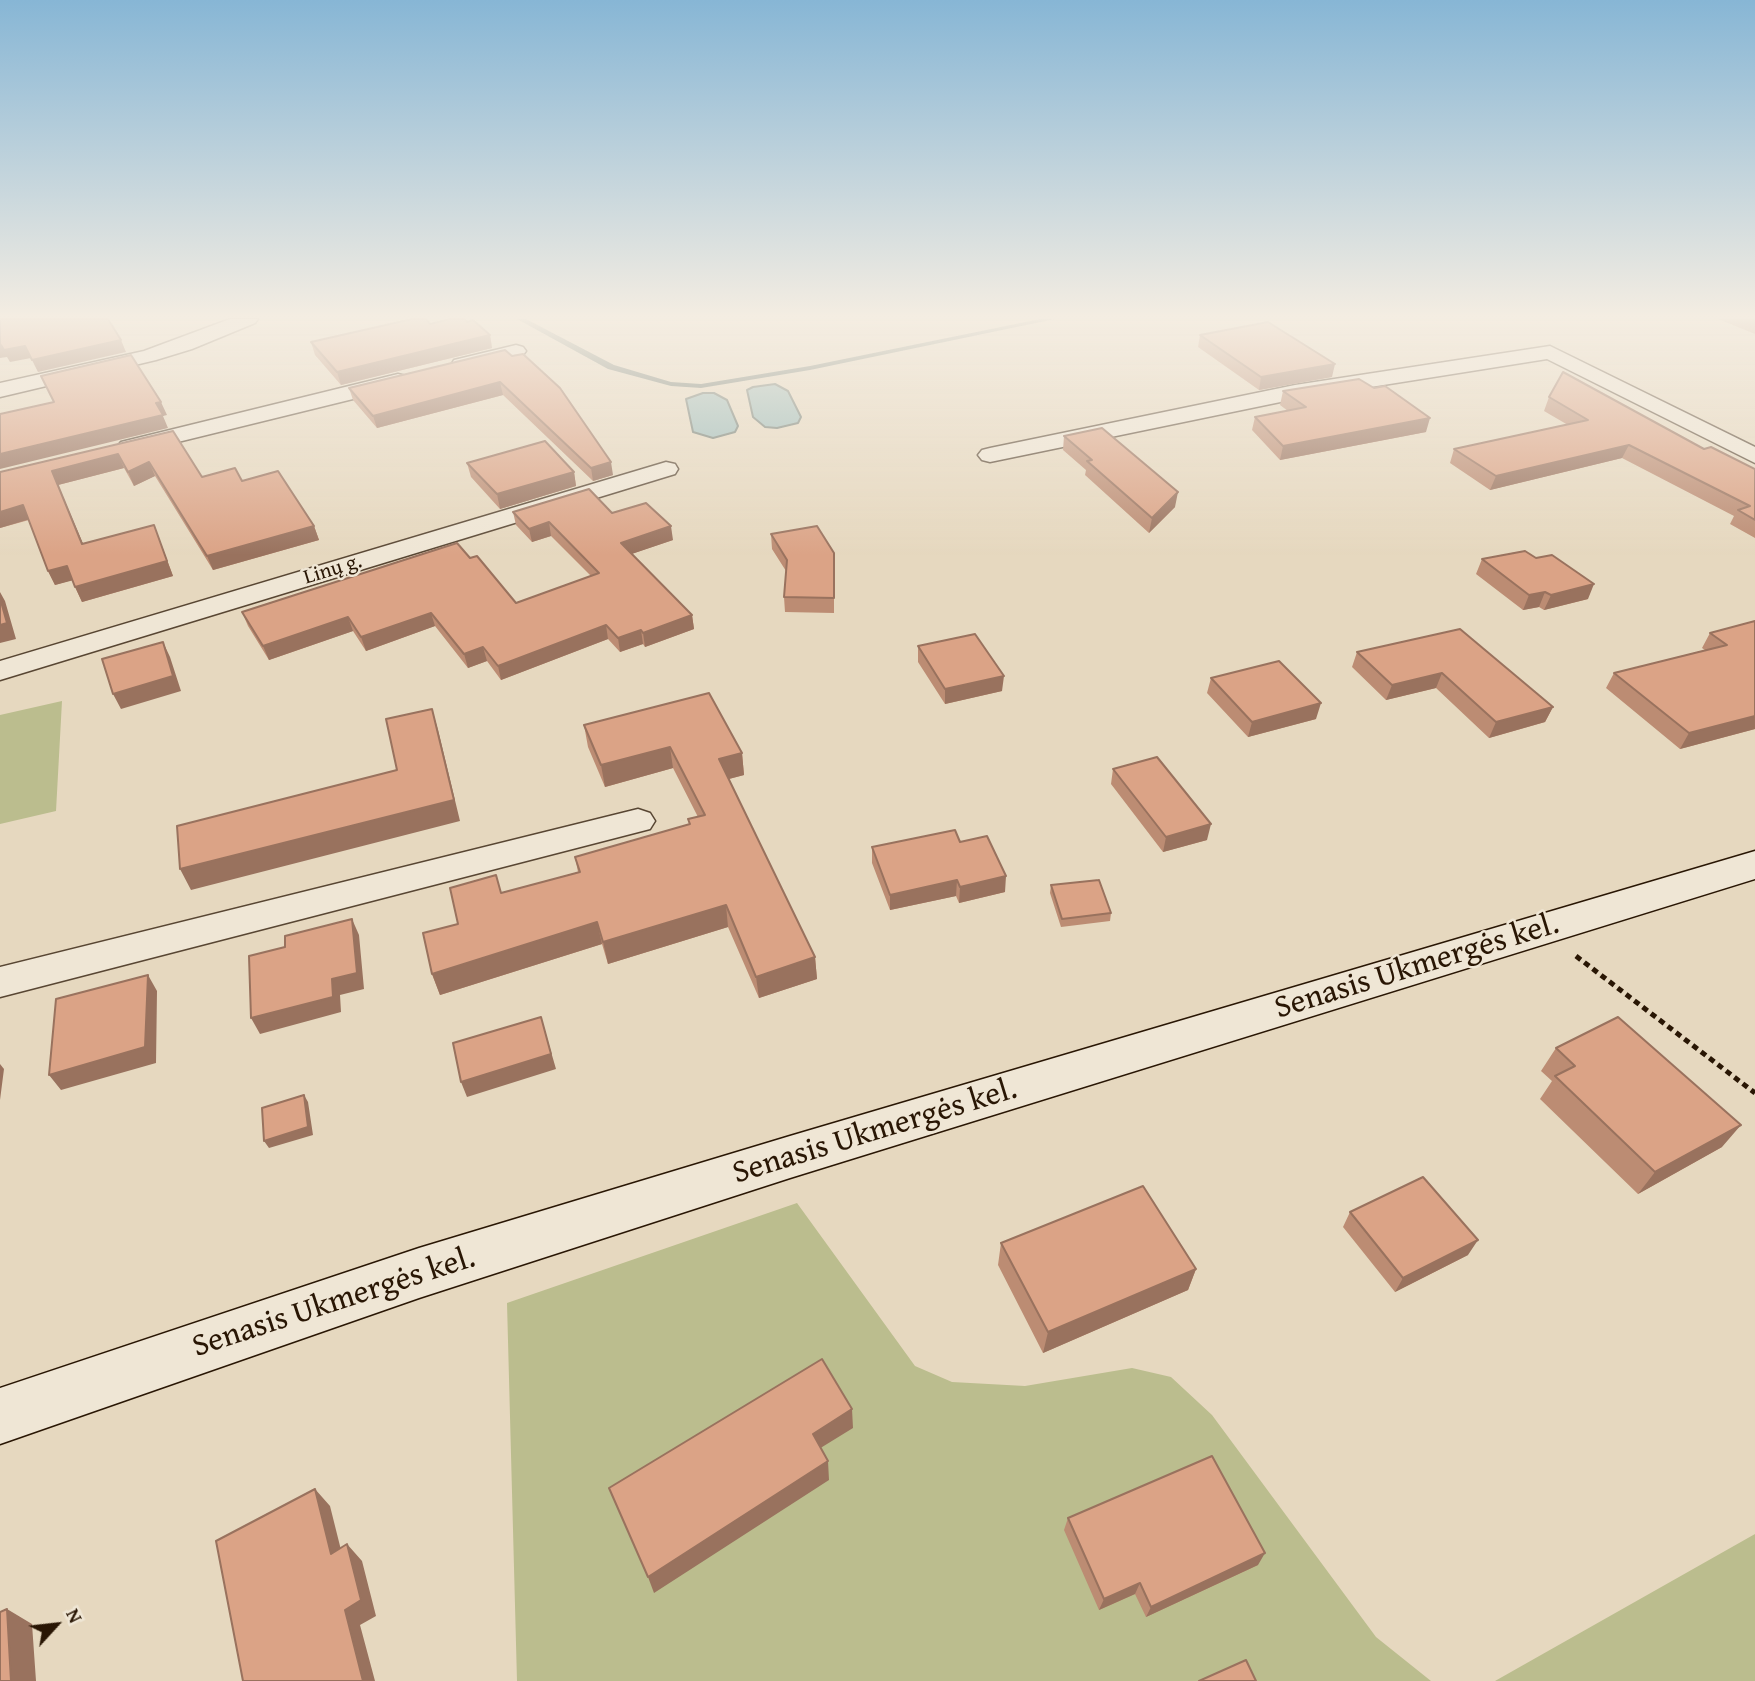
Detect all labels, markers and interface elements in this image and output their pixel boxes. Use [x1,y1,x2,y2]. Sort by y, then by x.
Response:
street label: Linų g. [301,549,365,591]
street label: Senasis Ukmergės kel. [1270,906,1564,1028]
street label: Senasis Ukmergės kel. [728,1071,1022,1193]
street label: Senasis Ukmergės kel. [188,1239,480,1367]
north arrow [21,1590,91,1660]
text: N [59,1603,90,1627]

